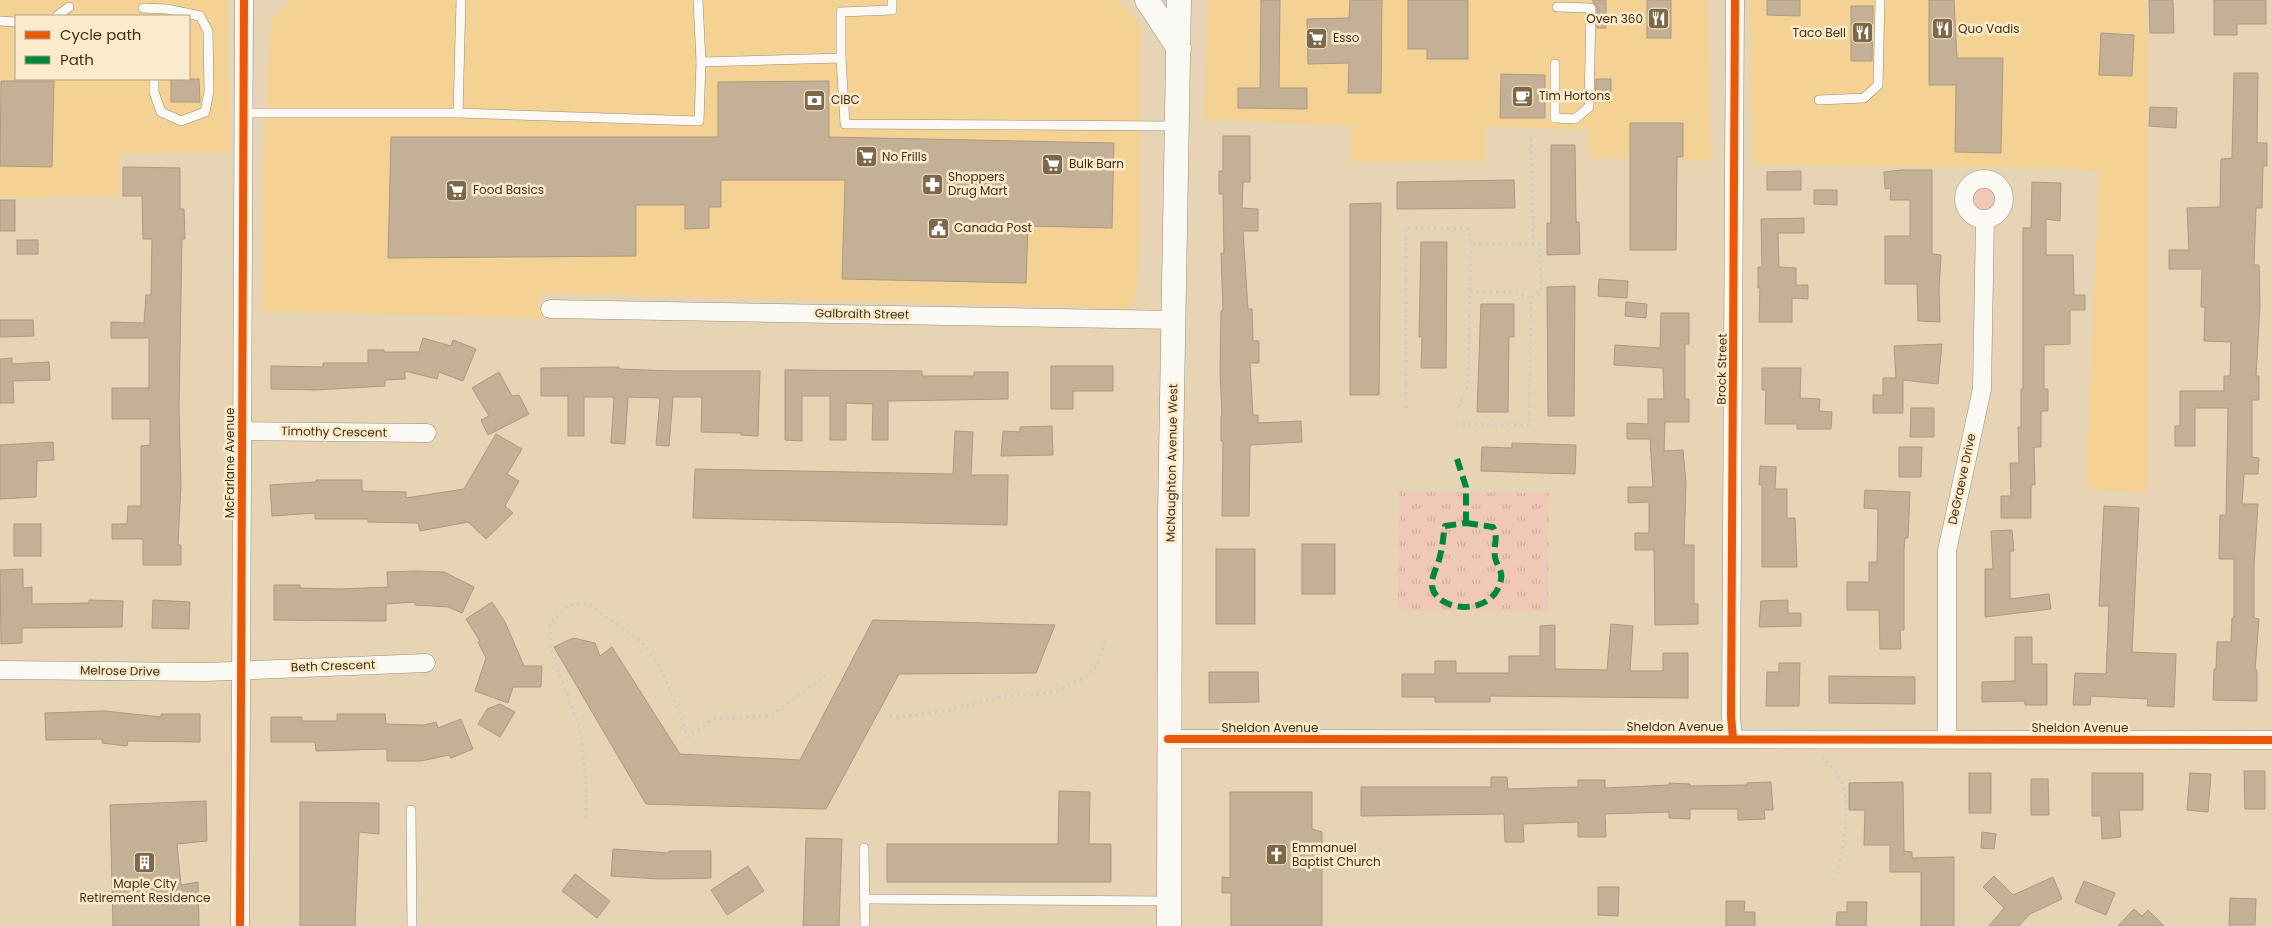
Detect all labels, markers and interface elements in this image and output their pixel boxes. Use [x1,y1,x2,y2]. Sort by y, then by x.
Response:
restaurant icon: Oven 360 [1647,7,1671,31]
place label: Oven 360 [1586,10,1643,27]
legend [15,15,190,80]
restaurant icon: Quo Vadis [1930,17,1954,41]
place label: Quo Vadis [1958,20,2020,37]
restaurant icon: Taco Bell [1850,21,1874,45]
text: Cycle path [60,24,141,45]
place label: Taco Bell [1793,24,1846,41]
supermarket icon: Esso [1305,26,1329,50]
place label: Esso [1333,29,1360,46]
text: Path [60,49,94,70]
cafe icon: Tim Hortons [1511,84,1535,108]
place label: Tim Hortons [1539,87,1610,104]
bank icon: CIBC [803,88,827,112]
place label: CIBC [831,91,860,108]
supermarket icon: No Frills [854,145,878,169]
place label: No Frills [882,148,927,165]
supermarket icon: Bulk Barn [1041,152,1065,176]
place label: Bulk Barn [1069,155,1124,172]
place label: Shoppers Drug Mart [948,168,1007,199]
pharmacy icon: Shoppers Drug Mart [920,172,944,196]
supermarket icon: Food Basics [445,178,469,202]
place label: Food Basics [473,181,544,198]
public building icon: Canada Post [926,216,950,240]
place label: Canada Post [954,219,1032,236]
street label: Galbraith Street [815,304,909,323]
street label: Brock Street [1712,333,1731,405]
street label: McNaughton Avenue West [1162,384,1181,542]
street label: McFarlane Avenue [221,408,238,518]
street label: Timothy Crescent [281,422,387,441]
street label: DeGraeve Drive [1944,432,1979,526]
street label: Beth Crescent [291,656,375,675]
street label: Melrose Drive [80,661,160,680]
street label: Sheldon Avenue [1627,718,1723,735]
street label: Sheldon Avenue [1222,719,1318,736]
street label: Sheldon Avenue [2032,719,2128,736]
place label: Emmanuel Baptist Church [1292,839,1381,870]
church icon: Emmanuel Baptist Church [1264,843,1288,867]
building icon: Maple City Retirement Residence [133,851,157,875]
place label: Maple City Retirement Residence [80,875,210,906]

